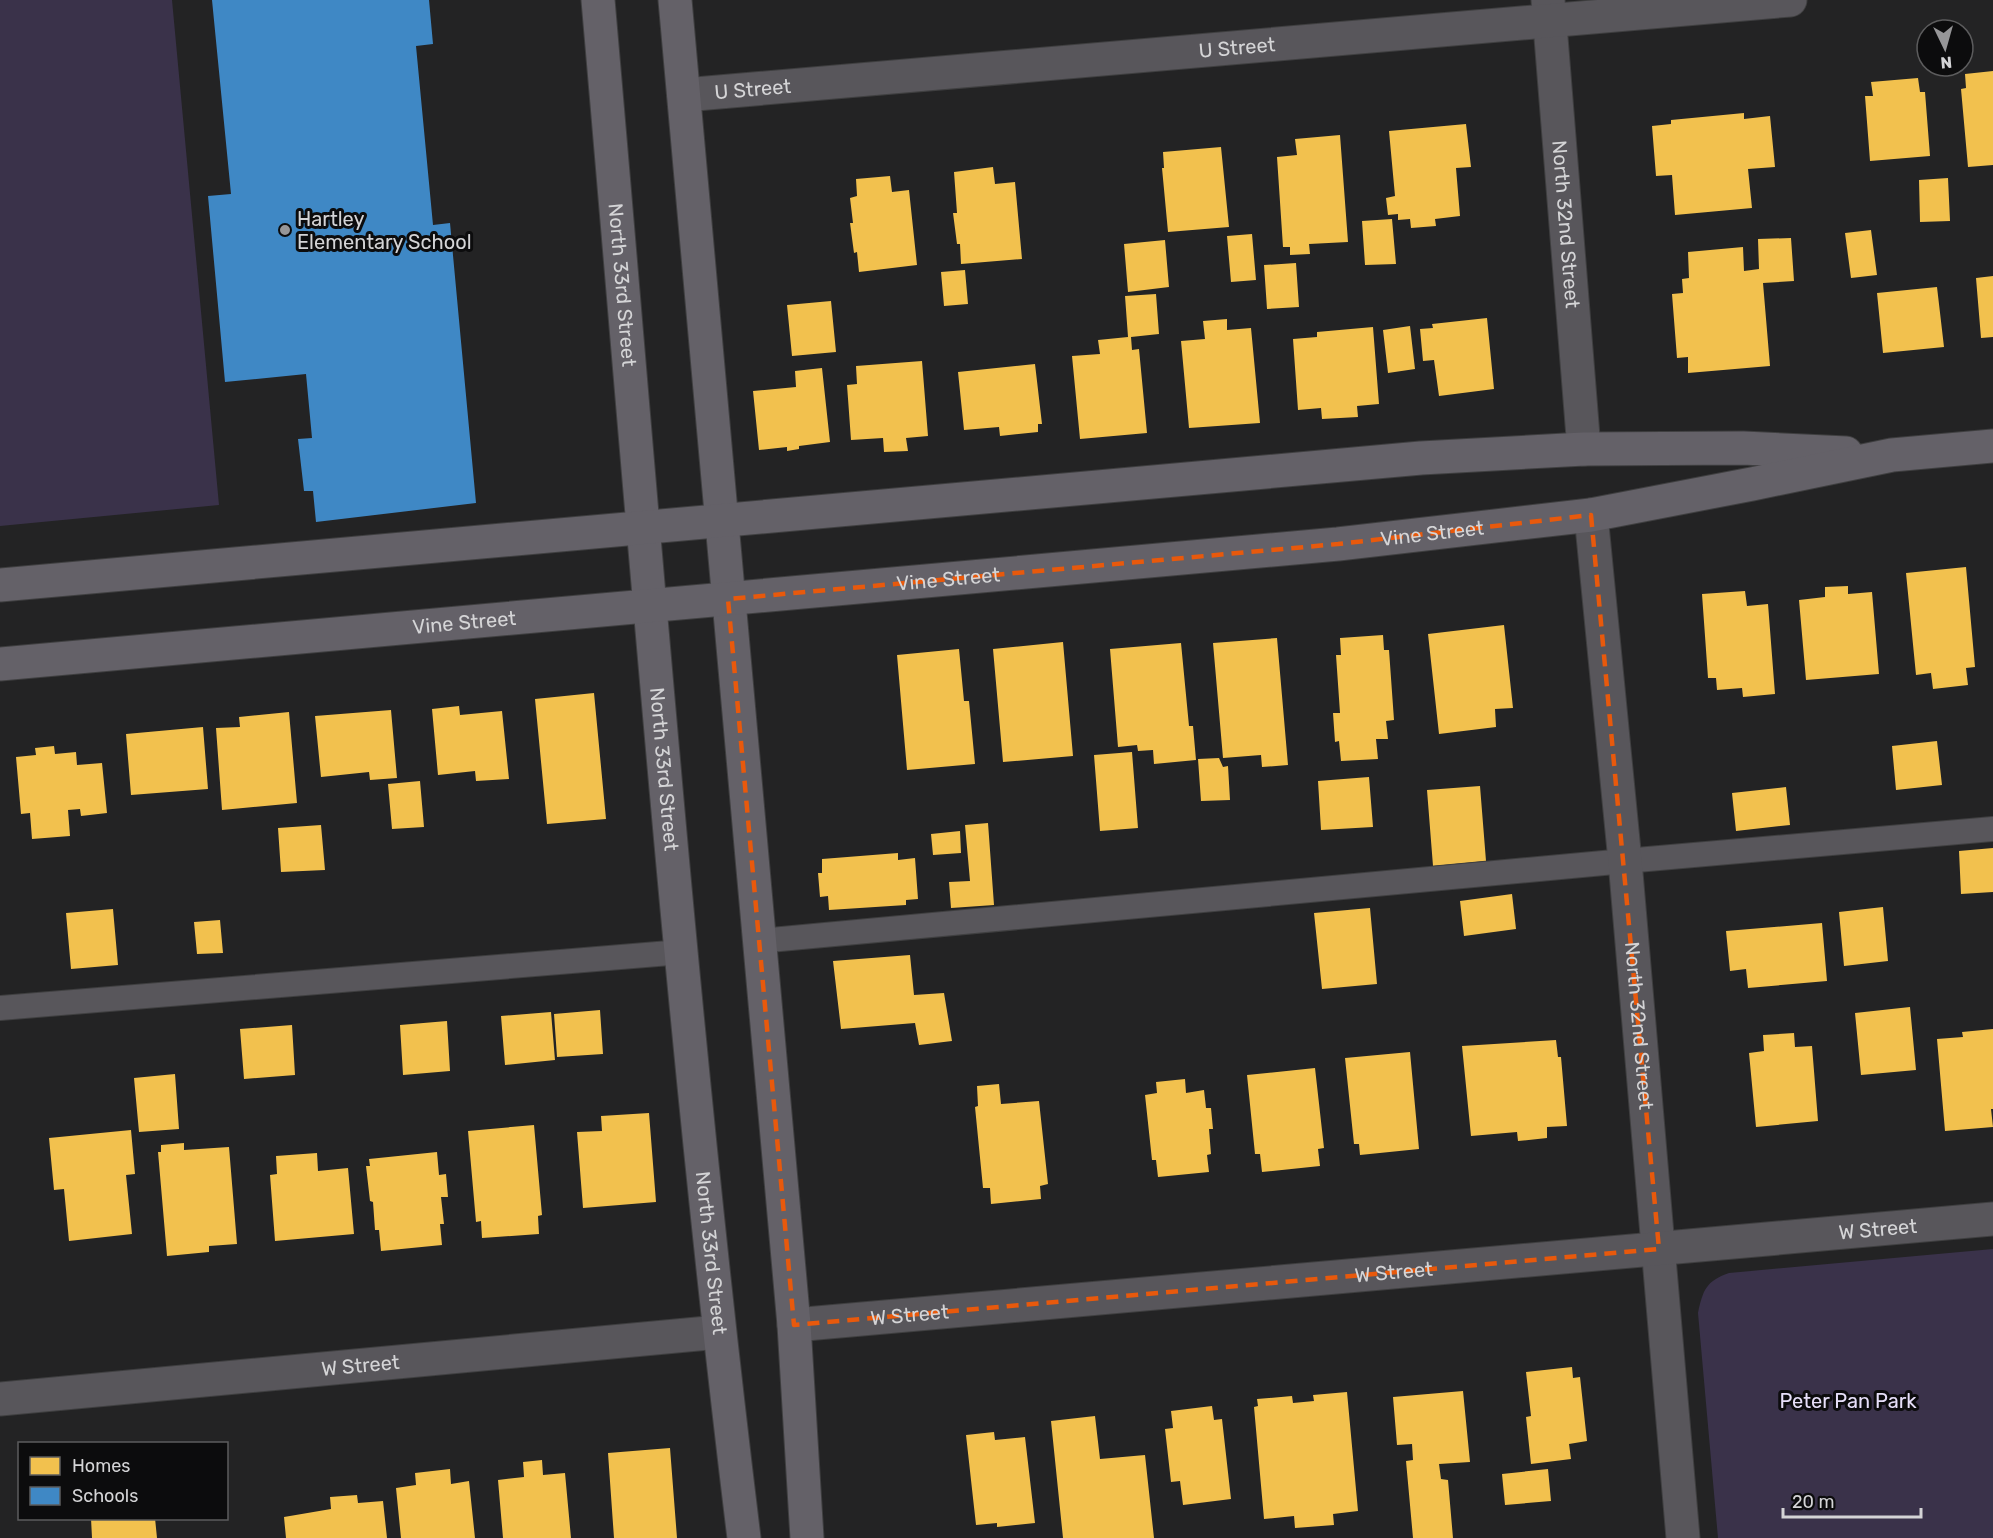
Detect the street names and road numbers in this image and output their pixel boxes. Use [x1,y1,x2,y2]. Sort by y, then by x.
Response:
street label: U Street [1198,32,1276,63]
street label: U Street [713,74,792,104]
street label: North 32nd Street [1547,139,1585,309]
street label: North 33rd Street [604,202,641,368]
street label: Vine Street [1379,515,1485,551]
street label: Vine Street [895,562,1001,596]
street label: Vine Street [411,606,517,639]
street label: North 33rd Street [645,686,684,852]
street label: North 32nd Street [1620,941,1658,1111]
street label: North 33rd Street [691,1170,732,1336]
street label: W Street [1838,1214,1918,1245]
street label: W Street [1354,1257,1434,1287]
street label: W Street [869,1299,950,1330]
street label: W Street [320,1350,401,1381]

